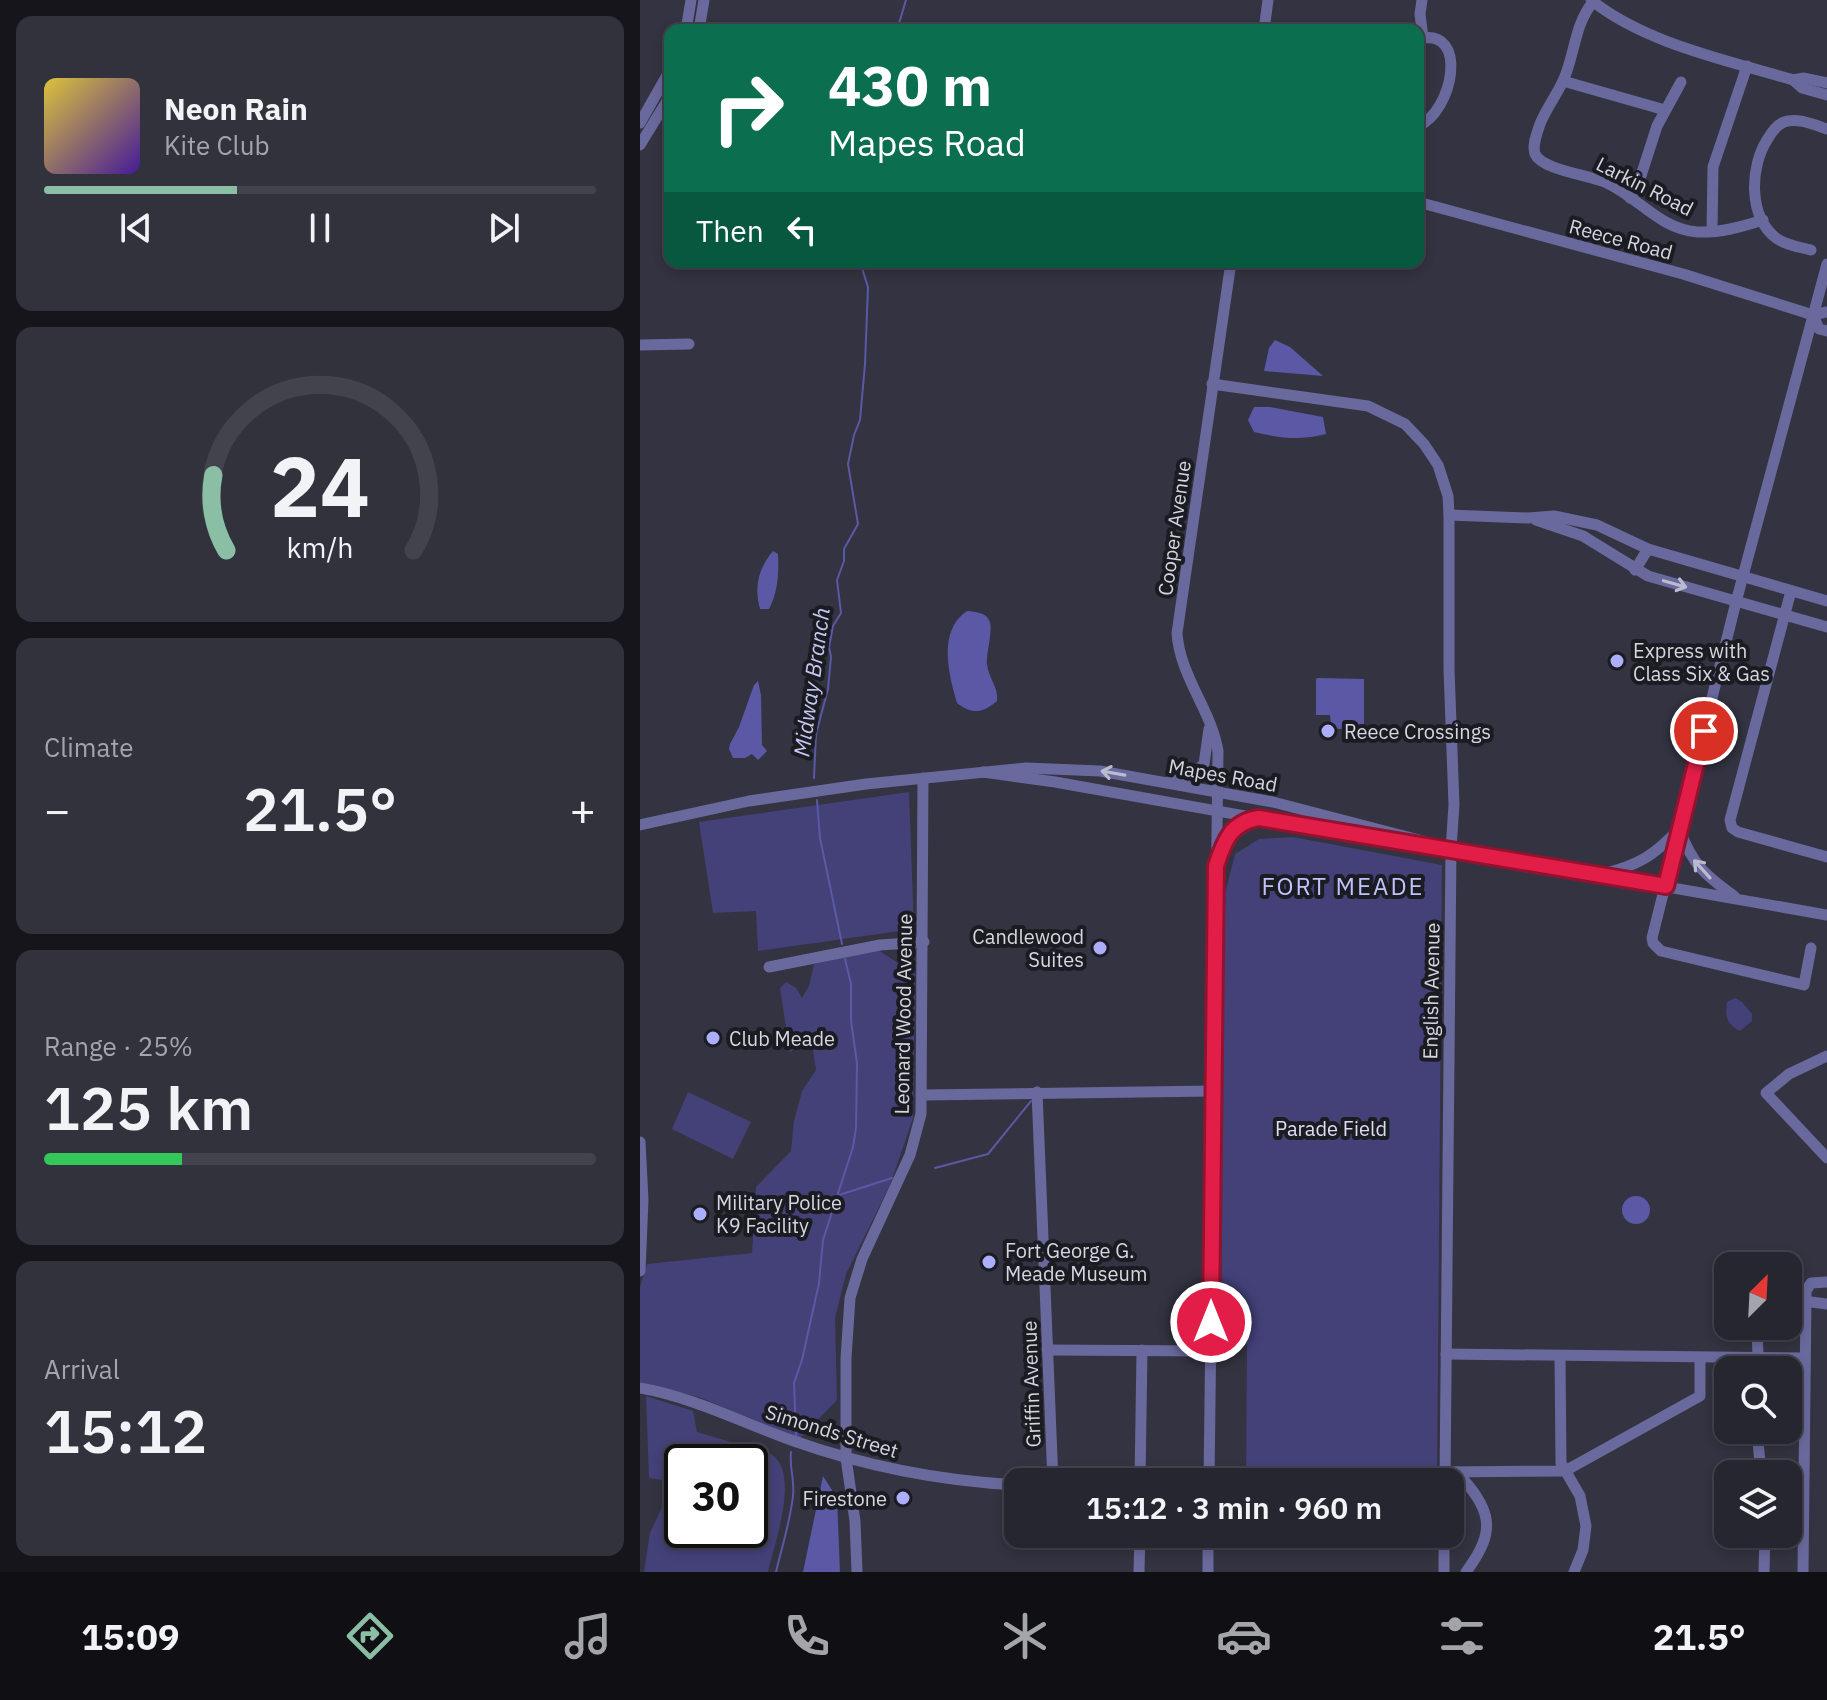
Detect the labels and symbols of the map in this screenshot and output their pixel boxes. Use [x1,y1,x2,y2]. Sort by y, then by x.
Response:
street label: Larkin Road [1592,150,1698,222]
street label: Reece Road [1566,212,1676,266]
street label: Cooper Avenue [1151,459,1197,597]
one-way arrow [1661,577,1687,592]
water label: Midway Branch [786,606,836,758]
place label: Express with Class Six & Gas [1633,637,1770,687]
marker: Express with Class Six & Gas [1608,652,1626,670]
pin [1670,697,1738,765]
place label: Reece Crossings [1344,718,1491,745]
marker: Reece Crossings [1319,722,1337,740]
street label: Mapes Road [1167,752,1279,798]
one-way arrow [1101,765,1126,780]
one-way arrow [1693,860,1711,880]
district label: FORT MEADE [1261,870,1425,902]
street label: Leonard Wood Avenue [888,913,918,1115]
street label: English Avenue [1416,922,1446,1060]
place label: Candlewood Suites [972,923,1084,973]
marker: Candlewood Suites [1091,939,1109,957]
place label: Club Meade [729,1025,835,1052]
marker: Club Meade [704,1029,722,1047]
park label: Parade Field [1275,1115,1387,1142]
place label: Military Police K9 Facility [716,1189,842,1239]
marker: Military Police K9 Facility [691,1205,709,1223]
place label: Fort George G. Meade Museum [1005,1237,1147,1287]
north arrow [1714,1252,1802,1340]
marker: Fort George G. Meade Museum [980,1253,998,1271]
position arrow [1169,1280,1253,1364]
street label: Griffin Avenue [1015,1320,1047,1448]
street label: Simonds Street [762,1398,902,1464]
speed limit sign: 30 [664,1444,768,1548]
place label: Firestone [803,1485,887,1512]
marker: Firestone [894,1489,912,1507]

